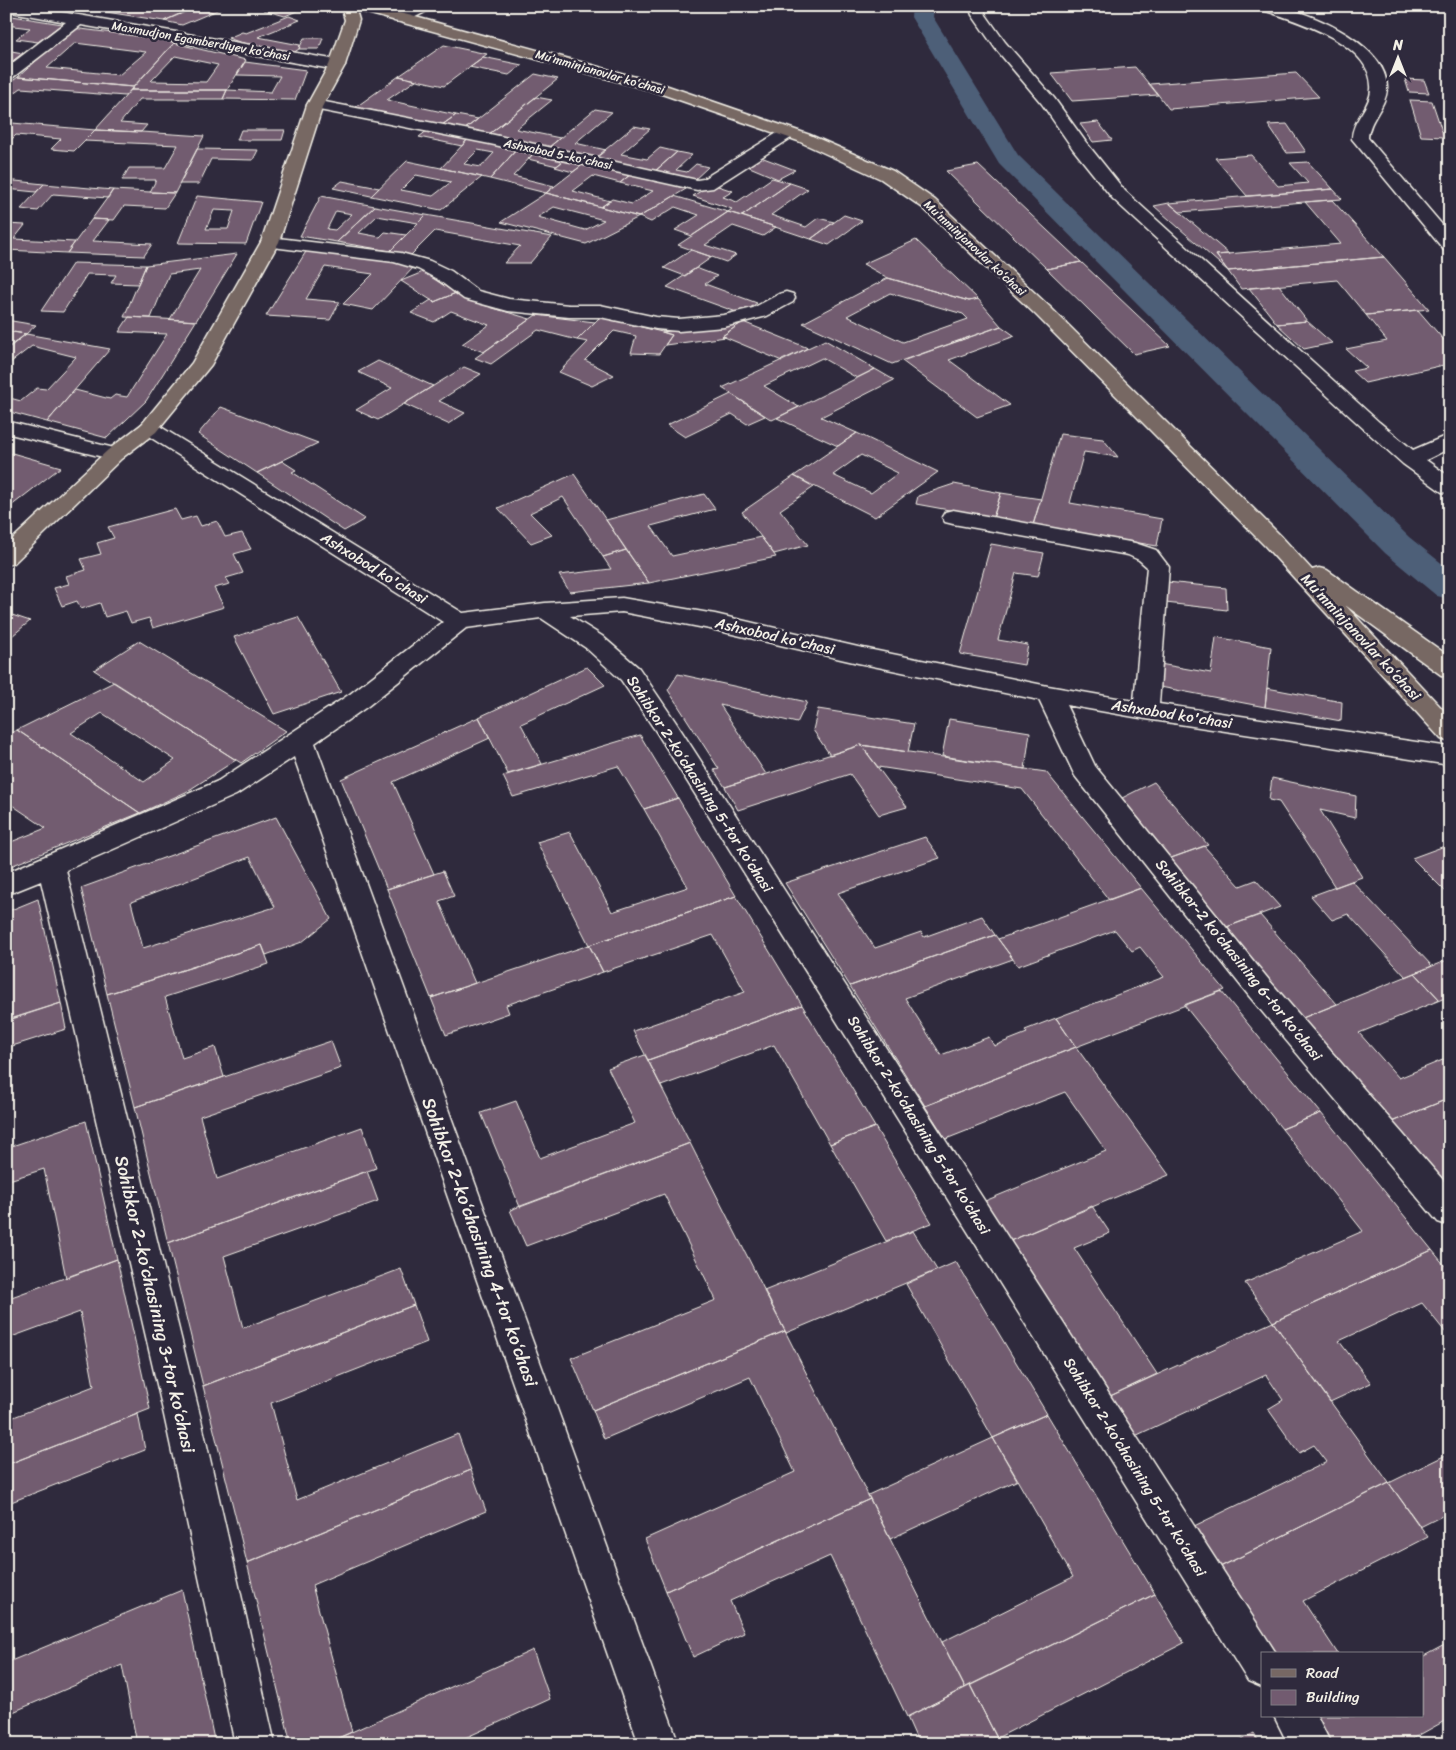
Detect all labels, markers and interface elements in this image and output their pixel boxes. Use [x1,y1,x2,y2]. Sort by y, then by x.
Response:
street label: Maxmudjon Egamberdiyev koʻchasi [110,14,293,68]
north arrow [1374,32,1424,82]
text: N [1392,33,1403,58]
street label: Mu’mminjanovlar ko‘chasi [533,43,668,101]
street label: Ashxabod 5-ko'chasi [501,132,615,176]
street label: Mu’mminjanovlar ko‘chasi [919,194,1032,302]
street label: Ashxobod ko'chasi [315,524,433,612]
street label: Mu’mminjanovlar ko‘chasi [1294,567,1428,708]
street label: Ashxobod ko'chasi [712,609,838,663]
street label: Sohibkor 2-ko‘chasining 5-tor ko‘chasi [620,670,781,899]
street label: Ashxobod ko'chasi [1109,691,1235,736]
street label: Sohibkor-2 ko‘chasining 6-tor ko‘chasi [1149,853,1330,1068]
street label: Sohibkor 2-ko‘chasining 5-tor ko‘chasi [840,1010,998,1241]
street label: Sohibkor 2-ko‘chasining 4-tor ko‘chasi [413,1093,548,1392]
street label: Sohibkor 2-ko‘chasining 3-tor ko‘chasi [105,1152,205,1457]
street label: Sohibkor 2-ko‘chasining 5-tor ko‘chasi [1056,1352,1214,1583]
legend [1261,1652,1424,1718]
text: Road [1306,1660,1339,1686]
text: Building [1306,1684,1360,1710]

